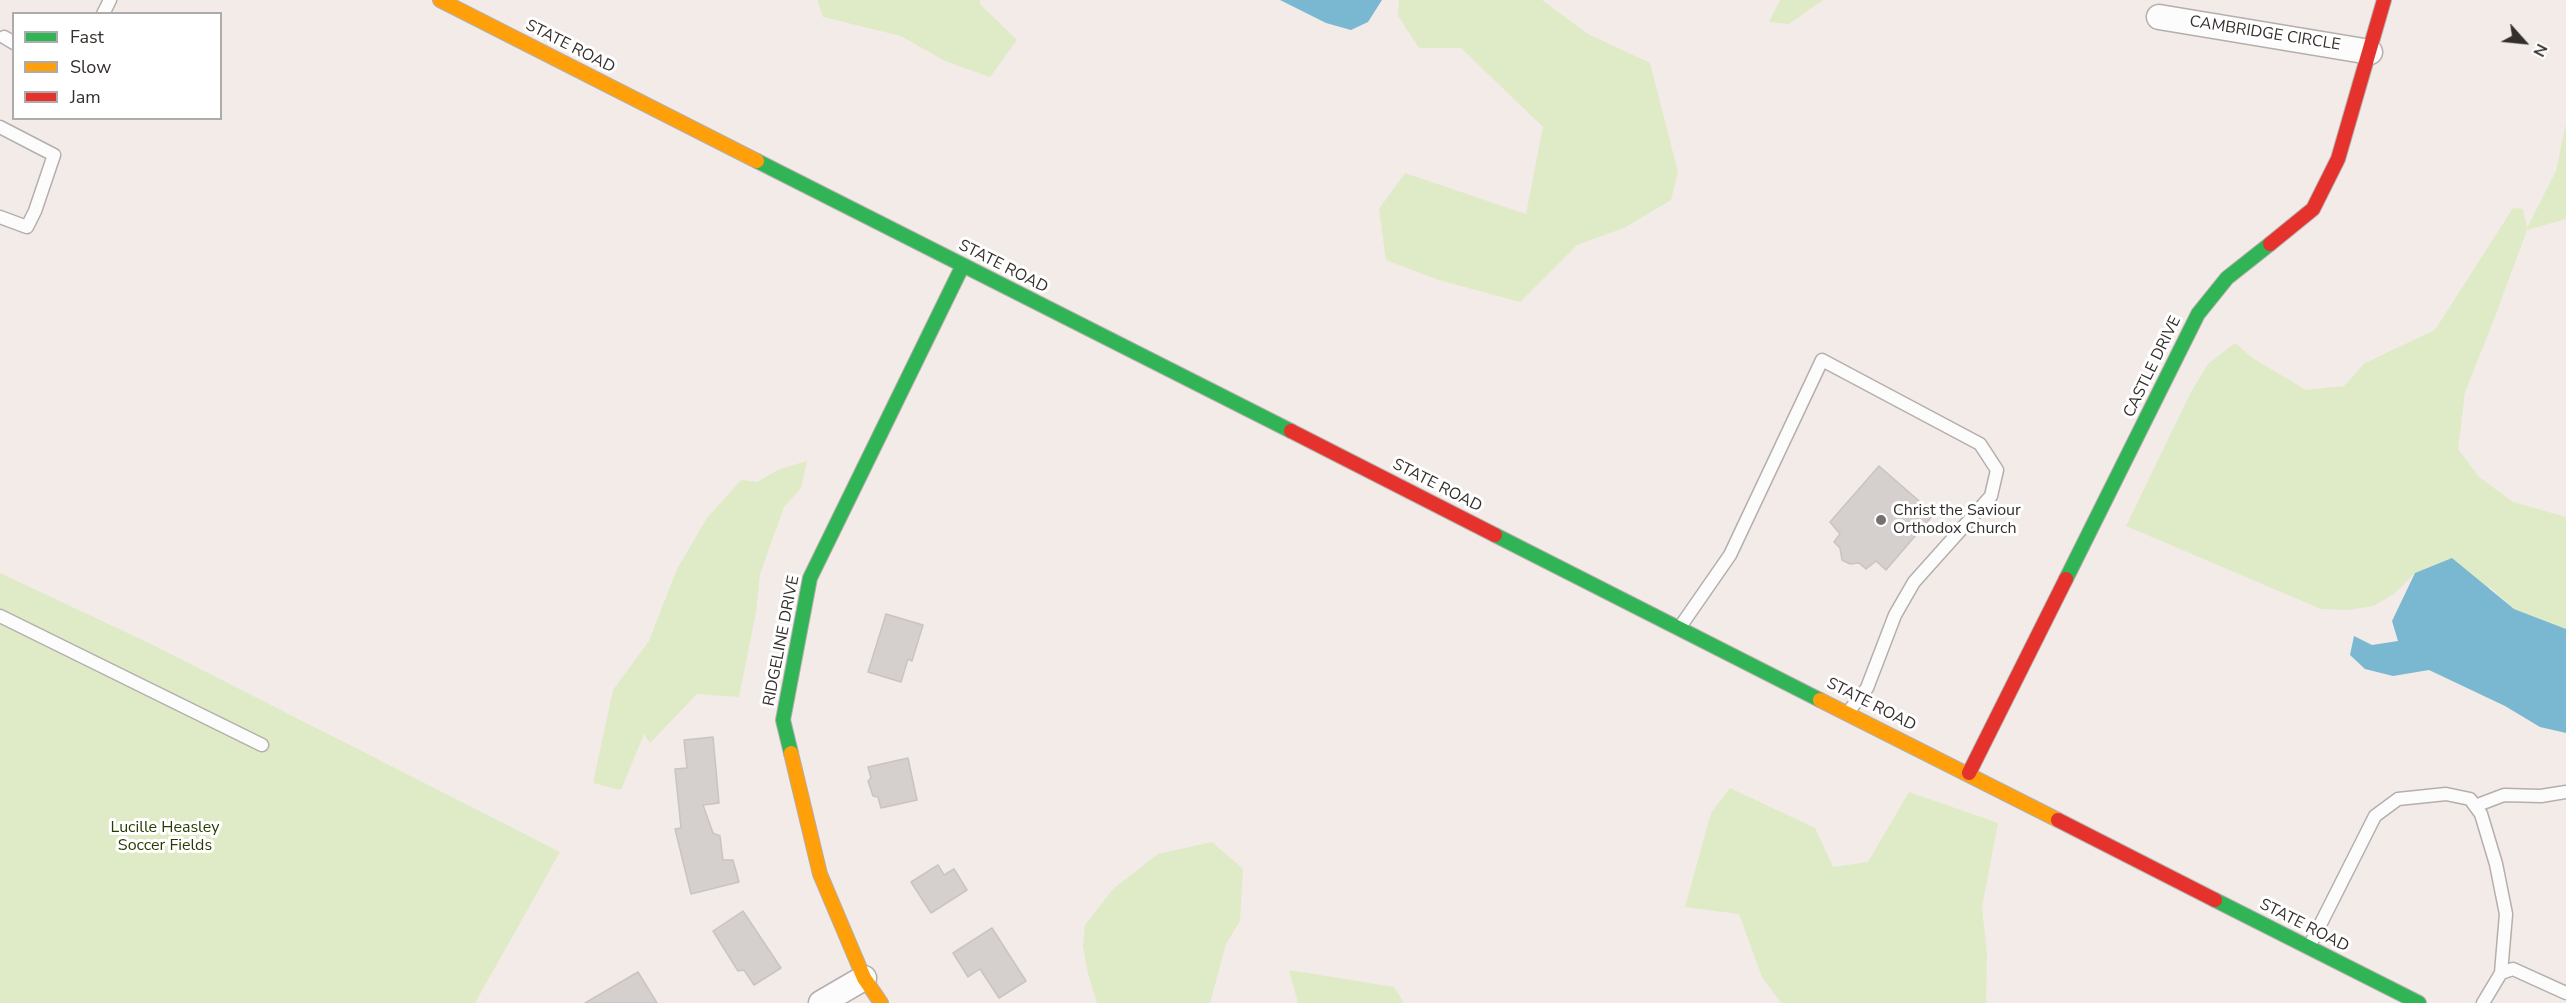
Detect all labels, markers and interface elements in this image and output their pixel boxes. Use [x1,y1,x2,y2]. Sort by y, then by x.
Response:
legend [12,12,222,120]
north arrow [2494,12,2554,72]
street label: CAMBRIDGE CIRCLE [2188,13,2342,55]
street label: STATE ROAD [522,16,618,78]
text: Fast [70,25,104,49]
text: N [2528,40,2553,60]
text: Slow [70,55,111,79]
text: Jam [70,85,101,109]
street label: STATE ROAD [955,236,1051,298]
street label: CASTLE DRIVE [2120,313,2186,421]
street label: STATE ROAD [1389,455,1485,517]
place label: Christ the Saviour Orthodox Church [1893,501,2021,539]
marker: Christ the Saviour Orthodox Church [1874,513,1888,527]
street label: RIDGELINE DRIVE [760,574,804,708]
street label: STATE ROAD [1823,674,1919,736]
park label: Lucille Heasley Soccer Fields [111,818,219,856]
street label: STATE ROAD [2256,895,2352,957]

